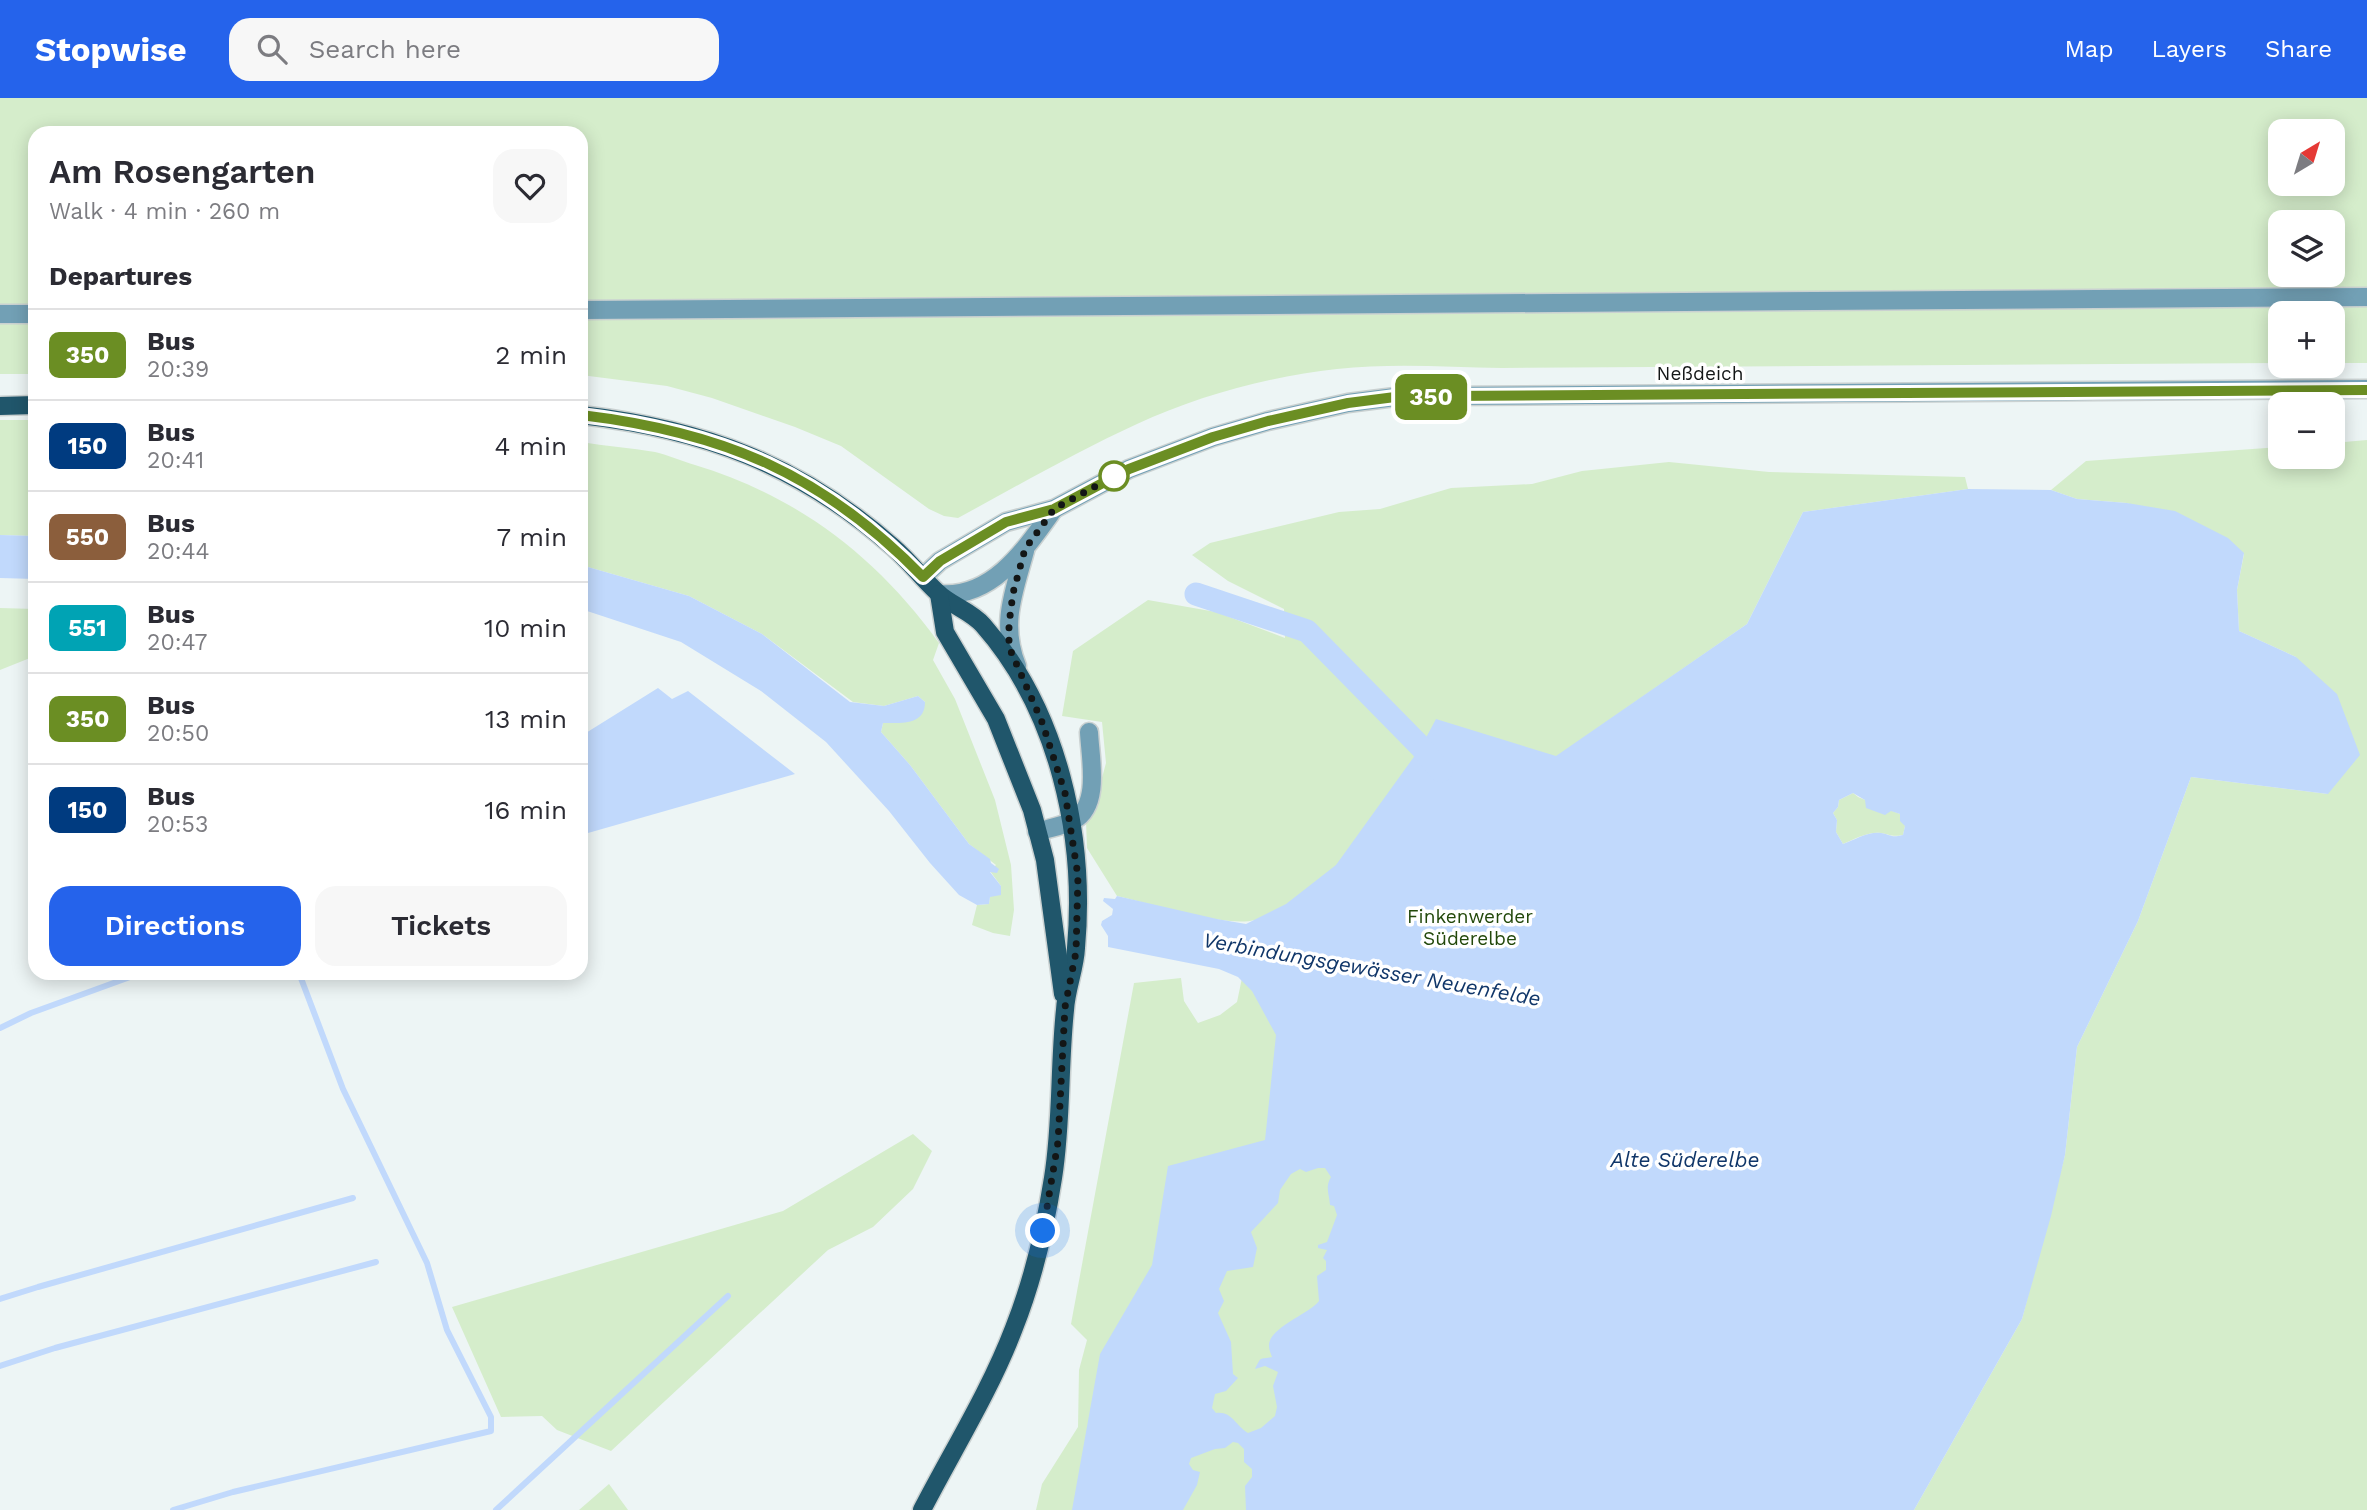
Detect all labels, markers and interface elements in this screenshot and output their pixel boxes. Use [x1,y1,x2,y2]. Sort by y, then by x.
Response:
search box [229,18,719,81]
text: Stopwise [35,30,187,69]
icon: search [253,30,291,68]
text: Search here [309,34,461,64]
text: Map [2065,35,2113,63]
text: Layers [2151,35,2227,63]
text: Share [2265,35,2332,63]
north arrow [2268,119,2345,196]
map controls [2268,119,2345,469]
button: heart [493,149,567,223]
text: Am Rosengarten [49,152,315,191]
text: Walk · 4 min · 260 m [49,198,280,225]
button: layers [2268,210,2345,287]
text: Departures [49,261,192,291]
button: + [2268,301,2345,378]
text: Bus [147,326,195,356]
text: 2 min [495,340,567,370]
text: 350 [66,341,109,369]
text: 20:39 [147,356,209,383]
street label: Neßdeich [1657,362,1743,385]
line badge: 350 [1391,374,1471,420]
text: 350 [1409,383,1453,411]
button: − [2268,392,2345,469]
text: Bus [147,417,195,447]
text: 4 min [494,431,567,461]
text: 150 [68,432,107,460]
text: 20:41 [147,447,204,474]
unlabelled marker [1099,461,1129,491]
text: Bus [147,508,195,538]
text: 7 min [497,522,567,552]
text: 550 [66,523,109,551]
text: 20:44 [147,538,210,565]
text: Bus [147,599,195,629]
text: 10 min [484,613,567,643]
text: 551 [68,614,107,642]
text: 20:47 [147,629,207,656]
text: Bus [147,690,195,720]
text: 13 min [485,704,567,734]
text: 350 [66,705,109,733]
text: 20:50 [147,720,209,747]
text: Bus [147,781,195,811]
text: 16 min [484,795,567,825]
text: 150 [68,796,107,824]
text: 20:53 [147,811,208,838]
button: Directions [49,886,301,966]
button: Tickets [315,886,567,966]
park label: Finkenwerder Süderelbe [1407,905,1533,950]
water label: Verbindungsgewässer Neuenfelde [1201,927,1543,1011]
water label: Alte Süderelbe [1610,1147,1759,1172]
your location [1025,1213,1060,1248]

